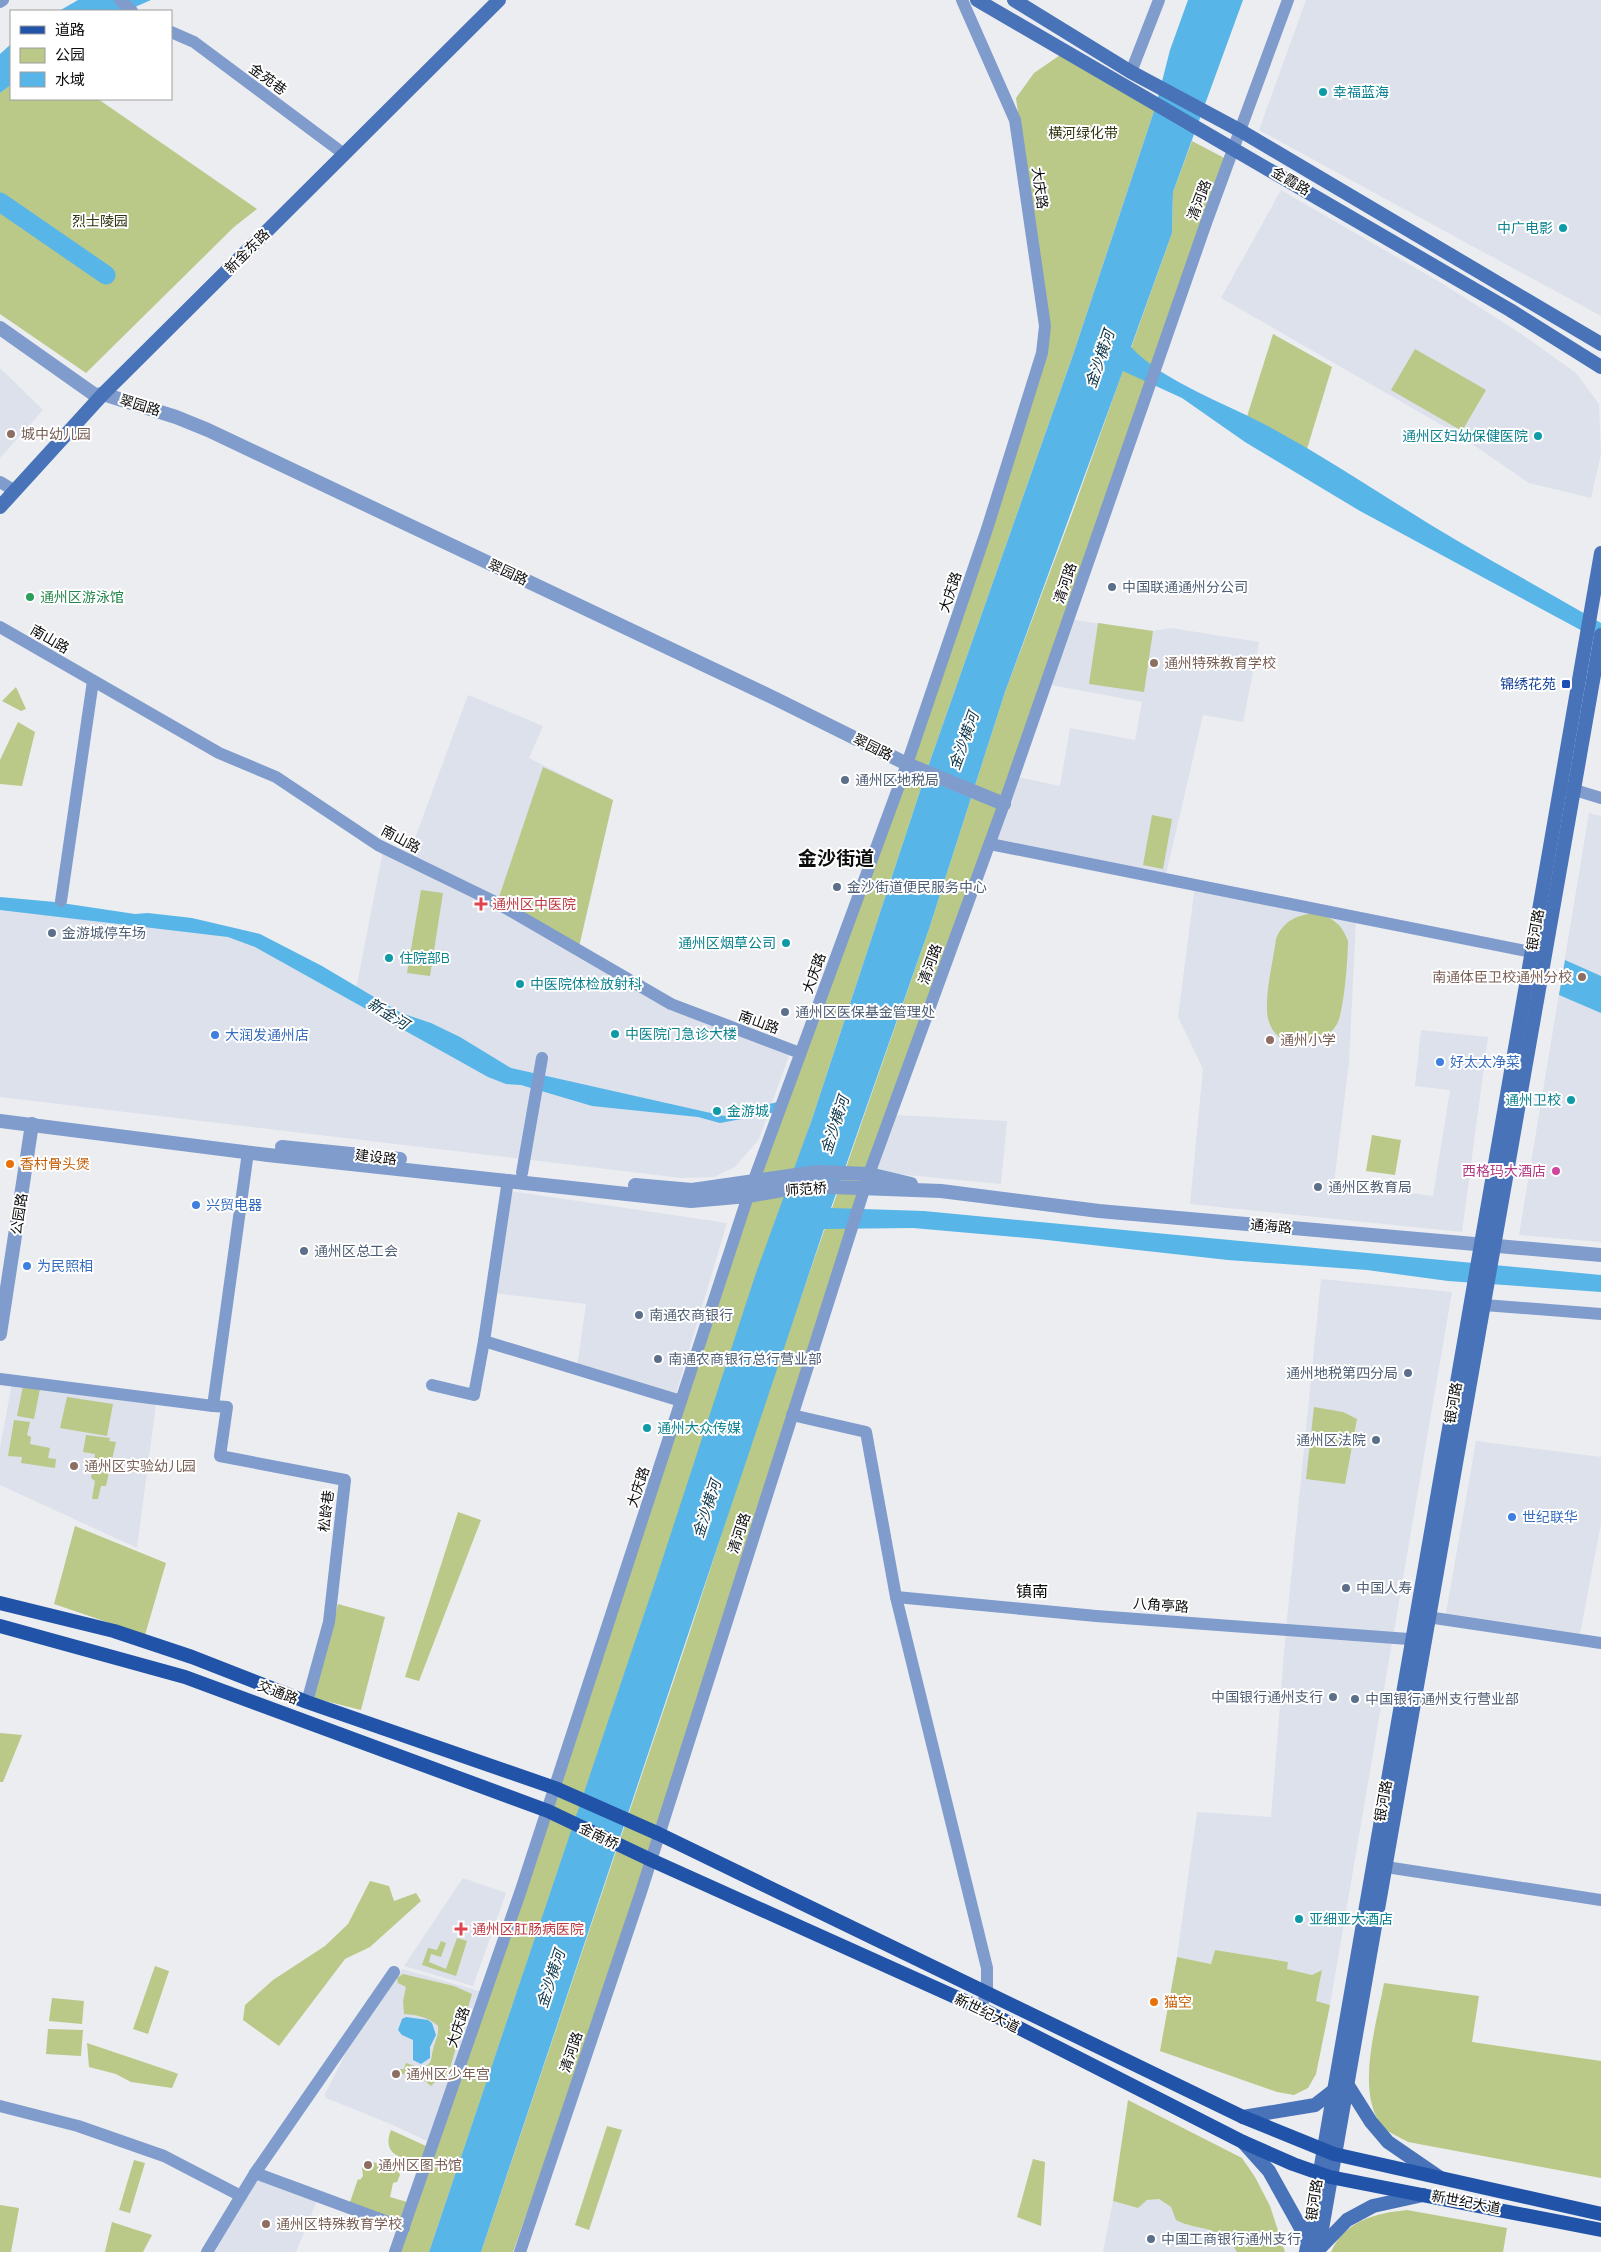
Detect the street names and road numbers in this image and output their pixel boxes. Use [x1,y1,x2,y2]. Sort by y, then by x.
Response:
street label: 金苑巷 [246,59,291,99]
street label: 金霞路 [1268,162,1314,199]
street label: 大庆路 [1028,166,1053,210]
street label: 清河路 [1182,177,1215,223]
street label: 新金东路 [220,224,273,277]
street label: 翠园路 [117,389,163,420]
street label: 翠园路 [485,554,531,589]
street label: 清河路 [1049,560,1080,606]
street label: 大庆路 [934,569,965,615]
street label: 南山路 [27,620,73,657]
street label: 翠园路 [850,729,896,764]
street label: 南山路 [378,820,424,857]
street label: 银河路 [1522,908,1548,952]
street label: 清河路 [913,941,946,987]
street label: 大庆路 [797,950,830,996]
street label: 南山路 [736,1005,782,1038]
street label: 建设路 [354,1145,398,1168]
street label: 师范桥 [784,1178,828,1199]
street label: 公园路 [6,1192,31,1236]
street label: 通海路 [1249,1214,1293,1237]
street label: 银河路 [1440,1381,1466,1425]
street label: 大庆路 [622,1464,653,1510]
street label: 松龄巷 [314,1489,337,1533]
street label: 清河路 [723,1510,754,1556]
street label: 八角亭路 [1132,1593,1190,1616]
street label: 交通路 [255,1675,301,1708]
street label: 银河路 [1370,1779,1396,1823]
street label: 金南桥 [576,1818,622,1853]
street label: 新世纪大道 [952,1989,1023,2036]
street label: 大庆路 [442,2004,473,2050]
street label: 清河路 [555,2029,586,2075]
street label: 银河路 [1301,2178,1326,2222]
street label: 新世纪大道 [1430,2186,1502,2218]

